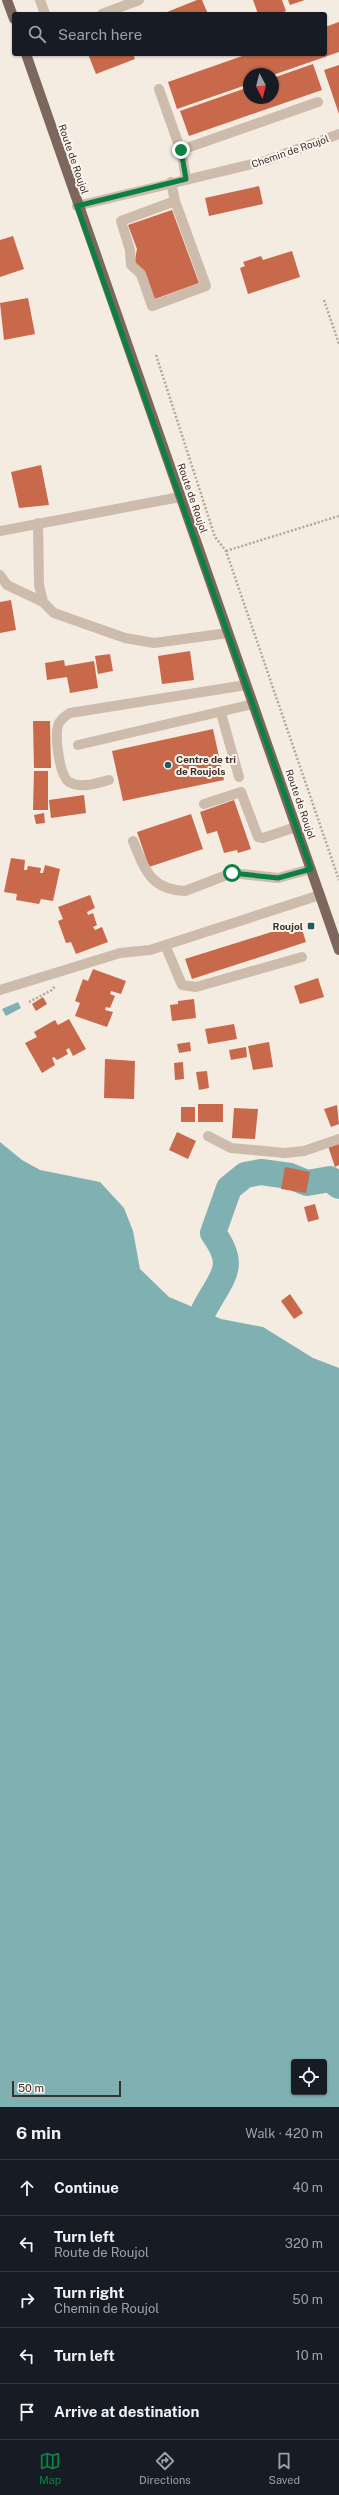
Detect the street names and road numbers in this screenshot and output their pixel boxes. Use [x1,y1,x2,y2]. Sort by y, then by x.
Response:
street label: Route de Roujol [56,123,92,195]
street label: Chemin de Roujol [250,132,330,170]
street label: Route de Roujol [175,462,211,534]
street label: Route de Roujol [283,768,319,840]

